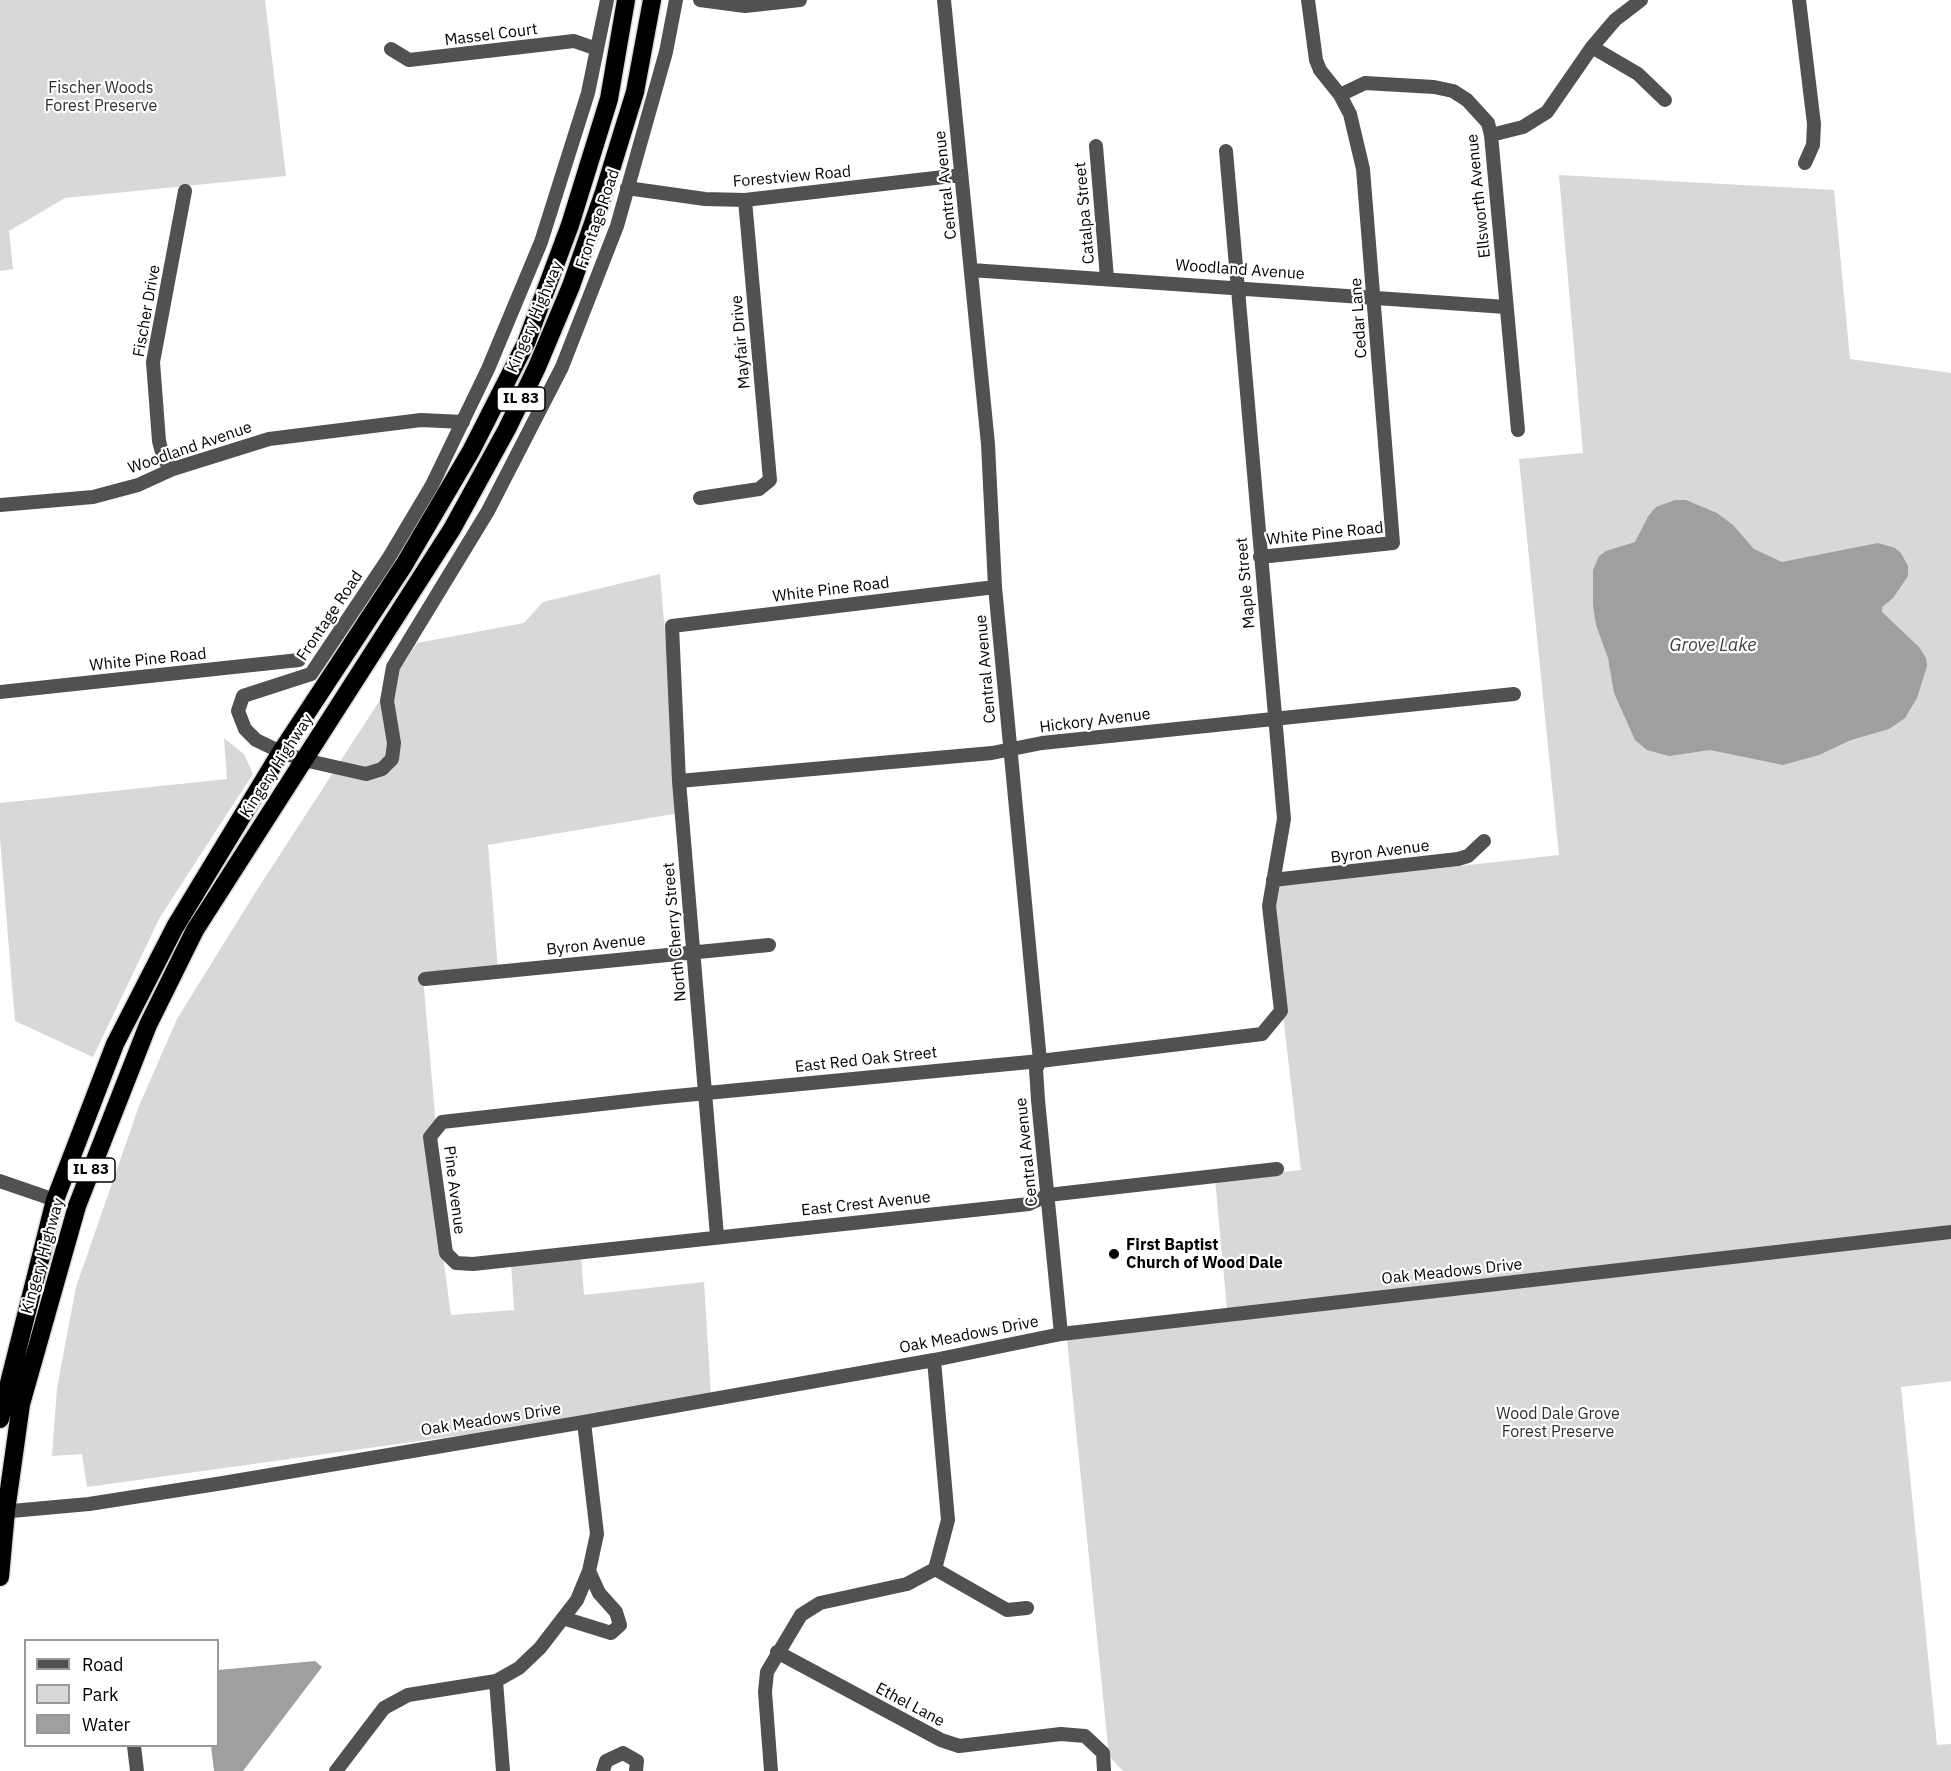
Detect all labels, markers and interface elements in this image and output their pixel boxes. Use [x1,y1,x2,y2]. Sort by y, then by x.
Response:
street label: Massel Court [443,20,539,50]
park label: Fischer Woods Forest Preserve [45,78,157,116]
street label: Central Avenue [931,130,961,240]
street label: Ellsworth Avenue [1463,133,1495,259]
street label: Catalpa Street [1071,161,1099,265]
street label: Forestview Road [732,162,852,192]
street label: Frontage Road [572,167,624,271]
street label: Woodland Avenue [1175,256,1305,284]
street label: Kingery Highway [503,258,567,376]
street label: Fischer Drive [129,263,165,359]
street label: Cedar Lane [1347,277,1371,359]
street label: Mayfair Drive [727,294,755,390]
road number: IL 83 [497,387,545,411]
street label: Woodland Avenue [126,418,254,478]
street label: White Pine Road [1266,518,1384,550]
street label: Maple Street [1232,537,1260,629]
street label: Frontage Road [293,567,367,665]
street label: White Pine Road [771,573,891,607]
street label: Central Avenue [972,614,1000,724]
water label: Grove Lake [1670,635,1756,657]
street label: White Pine Road [89,644,207,676]
street label: Hickory Avenue [1038,705,1152,737]
street label: Kingery Highway [236,711,318,821]
street label: Byron Avenue [1330,836,1430,868]
street label: North Cherry Street [659,861,691,1003]
street label: Byron Avenue [546,930,646,960]
street label: East Red Oak Street [794,1043,938,1077]
street label: Central Avenue [1012,1097,1042,1207]
street label: Pine Avenue [439,1145,469,1235]
road number: IL 83 [67,1158,115,1182]
street label: East Crest Avenue [800,1188,932,1220]
street label: Kingery Highway [17,1196,69,1316]
place label: First Baptist Church of Wood Dale [1126,1235,1283,1273]
marker: First Baptist Church of Wood Dale [1107,1247,1121,1261]
street label: Oak Meadows Drive [1381,1255,1523,1289]
street label: Oak Meadows Drive [898,1312,1040,1358]
street label: Oak Meadows Drive [420,1399,562,1441]
park label: Wood Dale Grove Forest Preserve [1496,1404,1620,1442]
legend [24,1639,219,1747]
text: Road [82,1653,123,1676]
street label: Ethel Lane [872,1679,948,1731]
text: Park [82,1683,118,1706]
text: Water [82,1713,130,1736]

